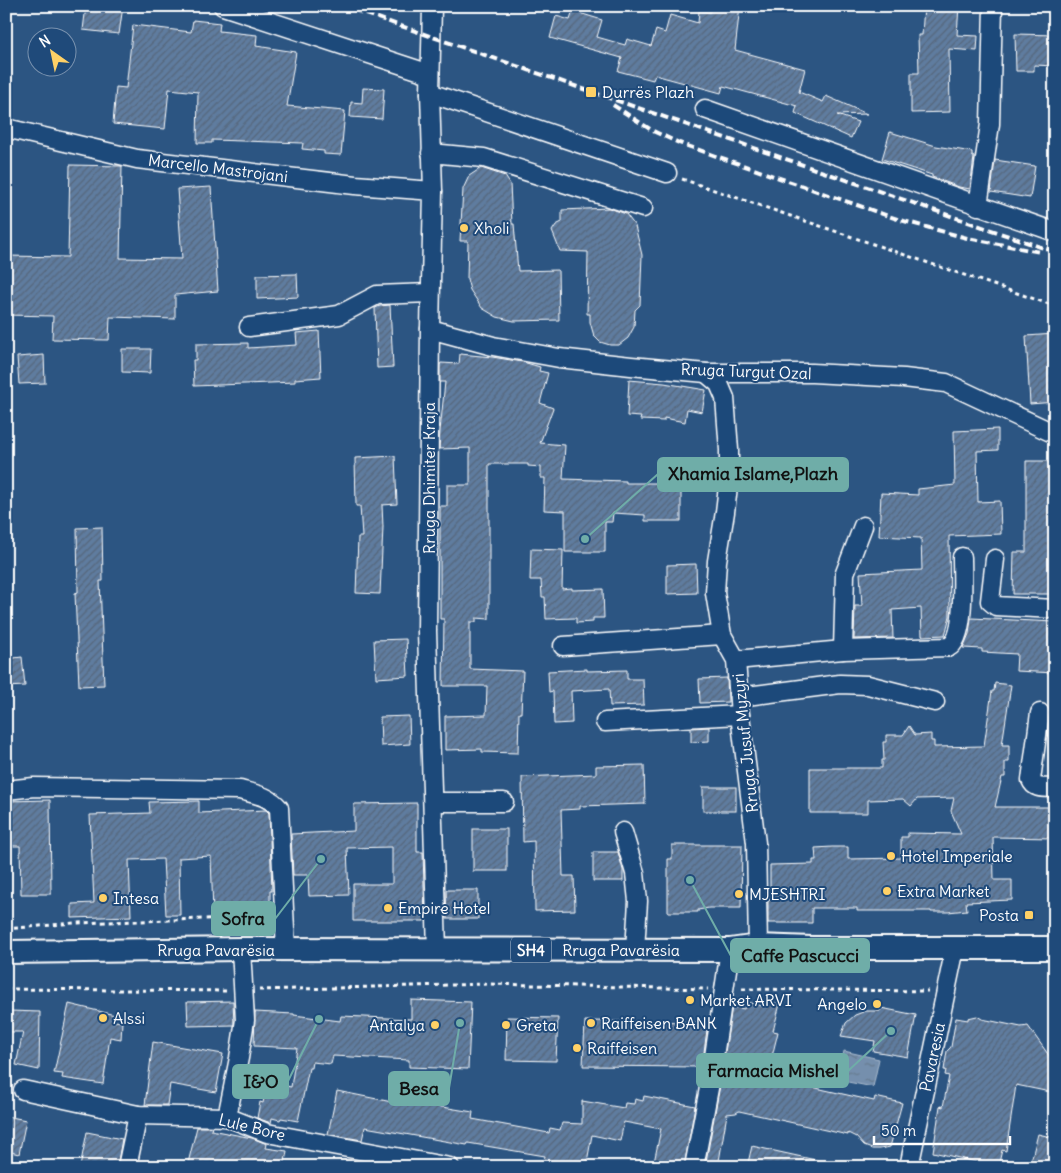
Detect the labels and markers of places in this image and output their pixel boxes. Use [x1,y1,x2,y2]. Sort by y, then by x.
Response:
place label: Durrës Plazh [602,82,694,102]
marker: Durrës Plazh [584,85,598,99]
place label: Xholi [474,218,509,238]
marker: Xholi [458,222,470,234]
callout: Xhamia Islame,Plazh [658,458,848,491]
place label: Hotel Imperiale [901,846,1013,866]
marker: Hotel Imperiale [885,850,897,862]
place label: Extra Market [897,881,990,901]
place label: MJESHTRI [749,884,825,904]
marker: Extra Market [881,885,893,897]
place label: Intesa [113,888,159,908]
marker: MJESHTRI [733,888,745,900]
marker: Intesa [97,892,109,904]
place label: Empire Hotel [398,898,490,918]
callout: Sofra [212,902,275,935]
marker: Empire Hotel [382,902,394,914]
place label: Posta [979,905,1019,925]
marker: Posta [1023,909,1035,921]
callout: Caffe Pascucci [731,939,869,972]
place label: Market ARVI [700,990,792,1010]
marker: Market ARVI [684,994,696,1006]
place label: Angelo [817,994,867,1014]
marker: Angelo [871,998,883,1010]
place label: Alssi [113,1008,145,1028]
marker: Alssi [97,1012,109,1024]
place label: Raiffeisen BANK [601,1013,717,1033]
place label: Antalya [369,1015,425,1035]
place label: Greta [516,1015,557,1035]
marker: Raiffeisen BANK [585,1017,597,1029]
marker: Antalya [429,1019,441,1031]
marker: Greta [500,1019,512,1031]
place label: Raiffeisen [587,1038,657,1058]
marker: Raiffeisen [571,1042,583,1054]
callout: Farmacia Mishel [697,1054,848,1087]
callout: I&O [233,1065,288,1098]
callout: Besa [389,1072,449,1105]

